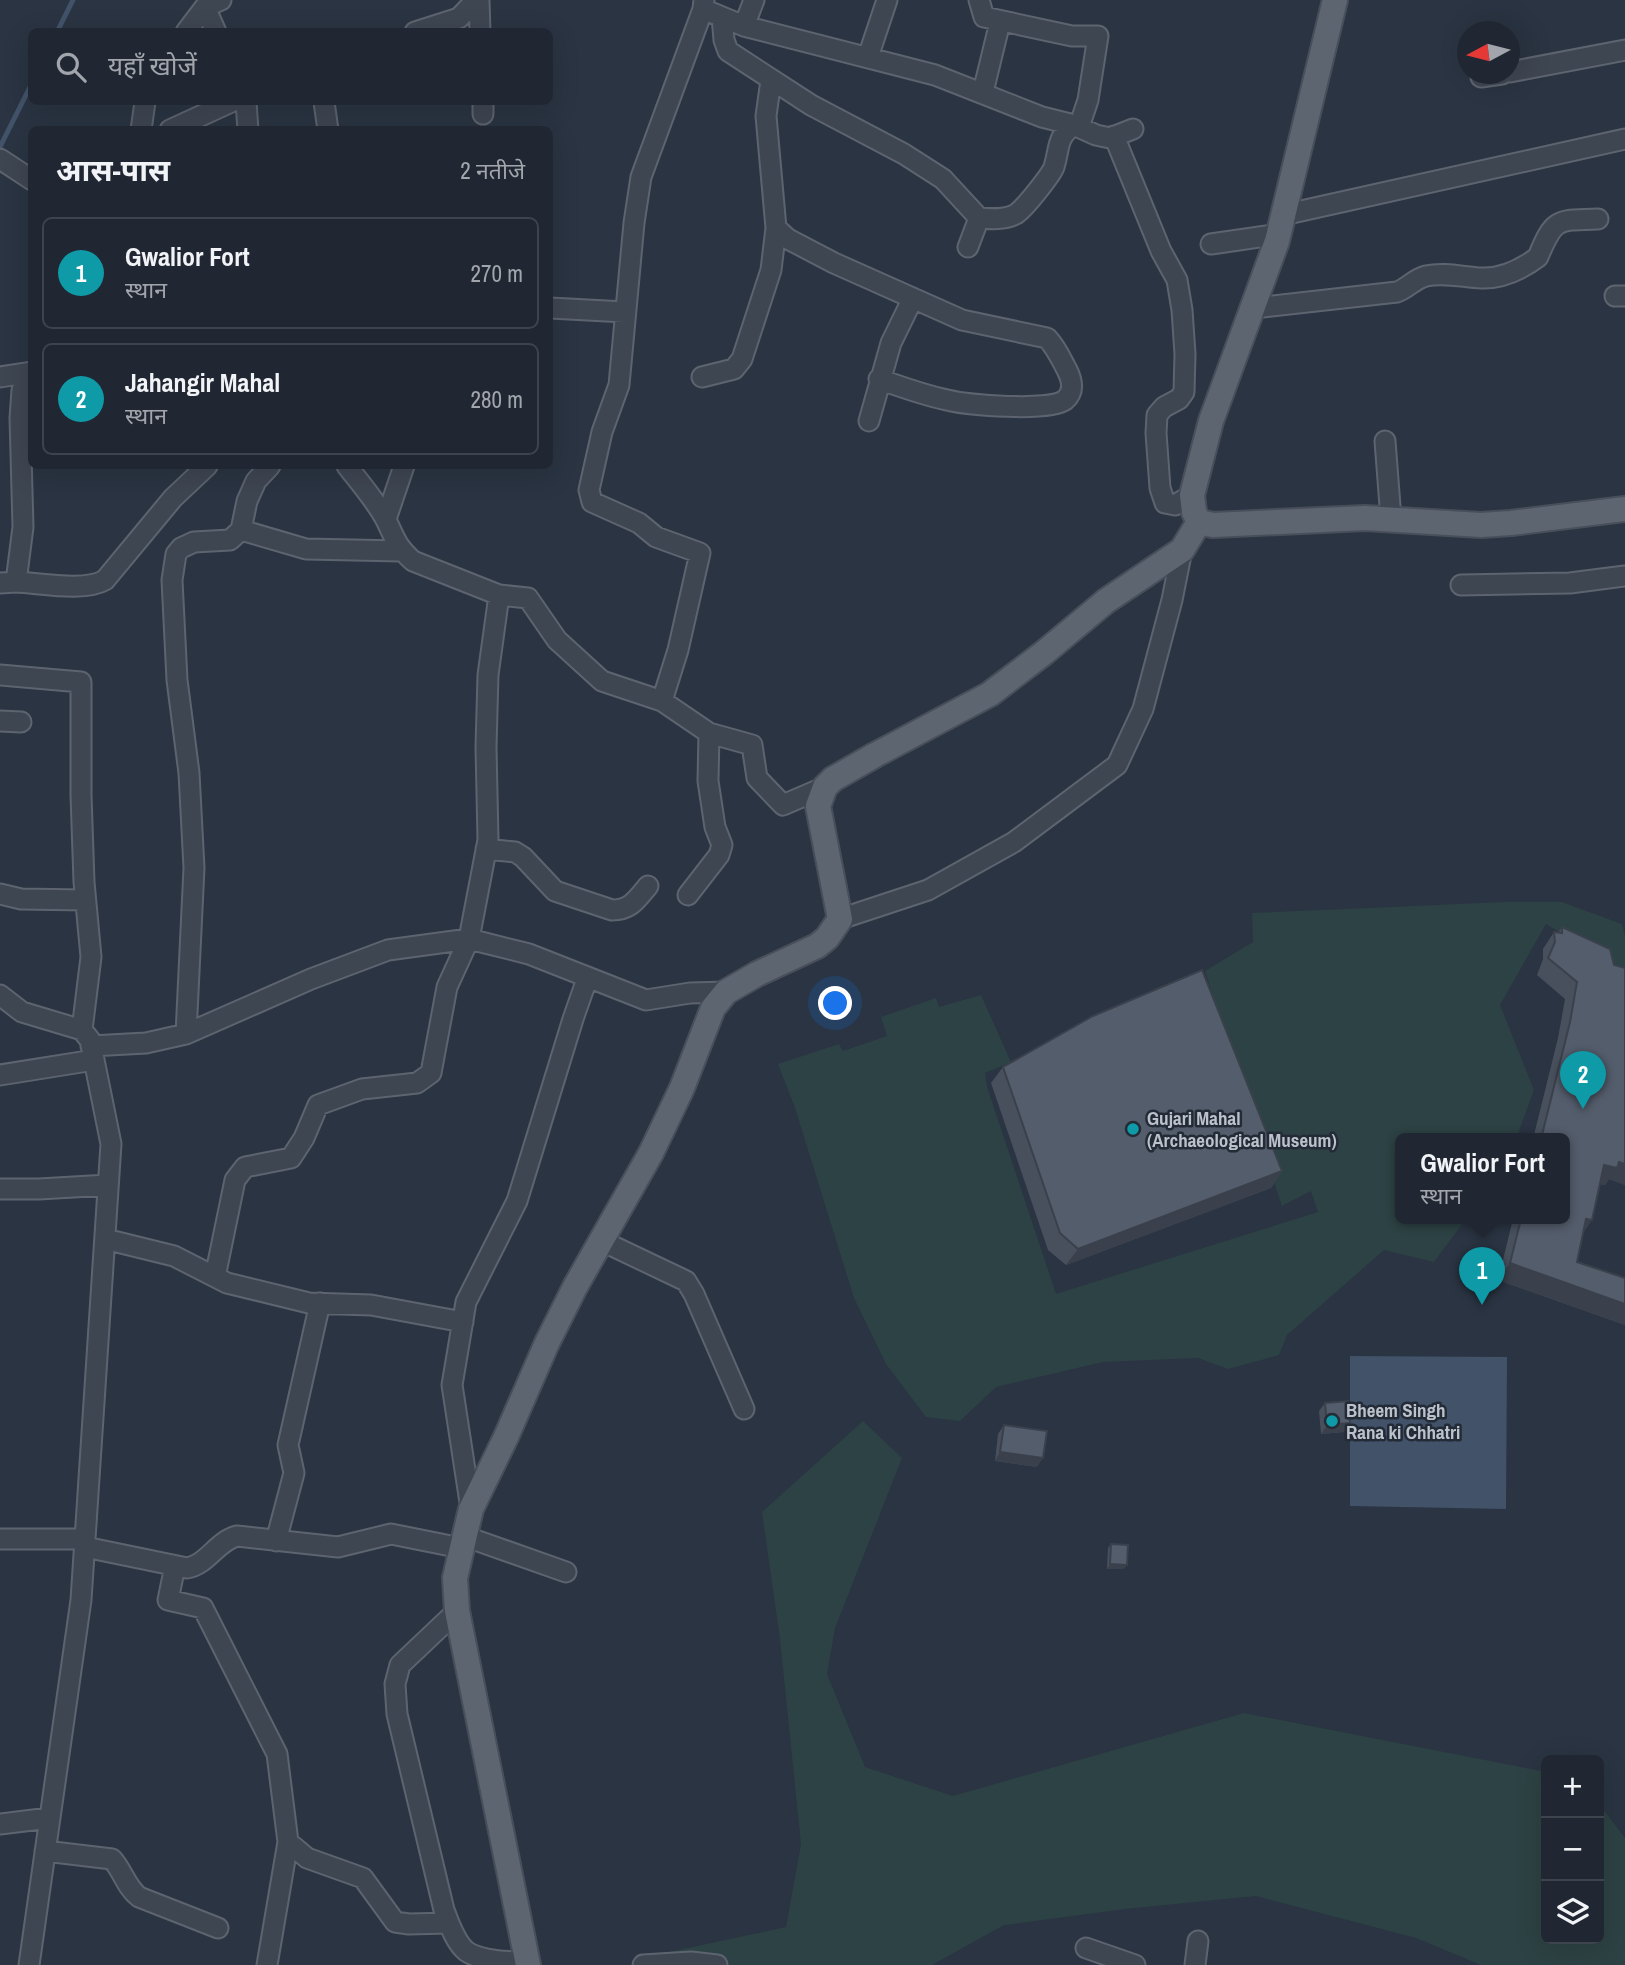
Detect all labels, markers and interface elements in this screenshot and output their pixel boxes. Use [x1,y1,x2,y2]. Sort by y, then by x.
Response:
north arrow [1457,21,1520,84]
search box [28,28,553,105]
icon: search [52,48,90,86]
text: यहाँ खोजें [108,48,197,83]
text: आस-पास [56,150,170,190]
text: 2 नतीजे [460,155,525,186]
text: Gwalior Fort [125,239,250,274]
text: 1 [76,258,86,289]
text: 270 m [471,258,523,289]
text: स्थान [125,274,167,305]
text: Jahangir Mahal [125,365,280,400]
text: 2 [76,384,86,415]
text: 280 m [471,384,523,415]
text: स्थान [125,400,167,431]
your location [818,986,852,1020]
pin: 2 [1560,1051,1606,1109]
place label: Gujari Mahal (Archaeological Museum) [1147,1105,1337,1153]
marker: Gujari Mahal (Archaeological Museum) [1125,1121,1141,1137]
popup [1395,1133,1570,1224]
text: Gwalior Fort [1420,1145,1545,1180]
text: स्थान [1420,1180,1462,1211]
pin: 1 [1459,1247,1505,1305]
place label: Bheem Singh Rana ki Chhatri [1346,1397,1460,1445]
marker: Bheem Singh Rana ki Chhatri [1324,1413,1340,1429]
map controls [1541,1755,1604,1944]
button: + [1541,1755,1604,1818]
button: − [1541,1818,1604,1881]
button: layers [1541,1881,1604,1944]

